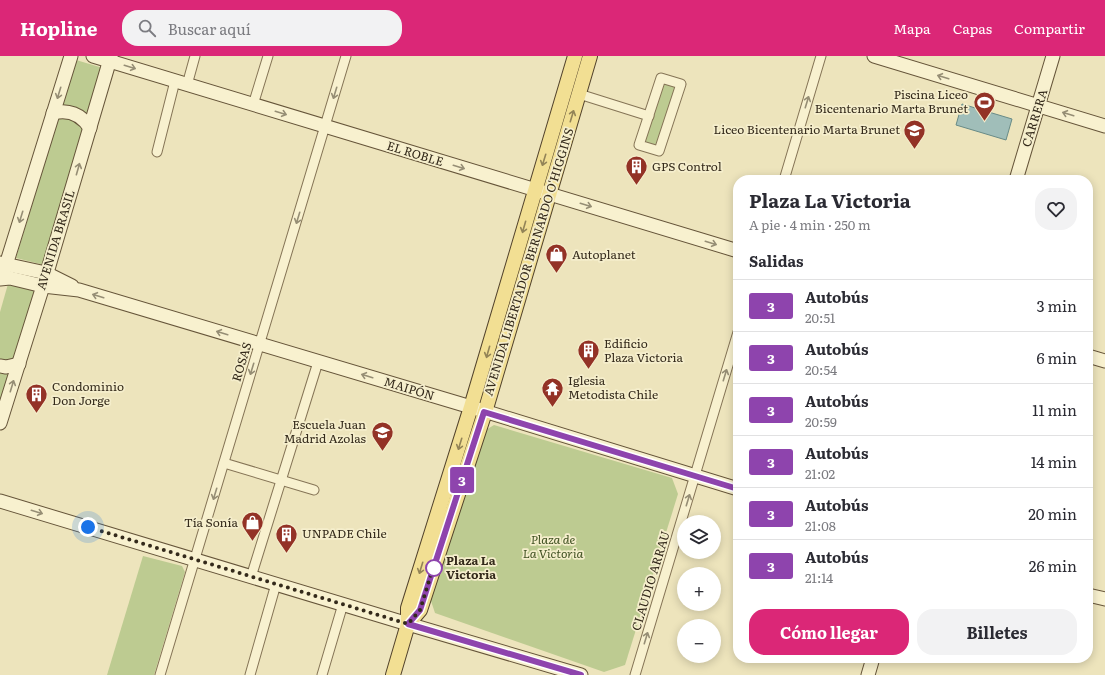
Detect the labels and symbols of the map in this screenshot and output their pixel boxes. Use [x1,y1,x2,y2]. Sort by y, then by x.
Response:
one-way arrow [123,64,136,71]
one-way arrow [937,73,950,80]
place label: Piscina Liceo Bicentenario Marta Brunet [815,85,968,117]
street label: CARRERA [1017,86,1051,149]
one-way arrow [55,87,62,100]
one-way arrow [331,87,338,100]
sports icon: Piscina Liceo Bicentenario Marta Brunet [971,89,997,122]
one-way arrow [804,96,811,109]
one-way arrow [569,109,576,122]
one-way arrow [274,110,287,117]
one-way arrow [1061,110,1074,117]
school or university icon: Liceo Bicentenario Marta Brunet [902,117,928,150]
place label: Liceo Bicentenario Marta Brunet [714,120,900,138]
street label: AVENIDA LIBERTADOR BERNARDO O'HIGGINS [479,126,577,398]
street label: EL ROBLE [385,136,446,170]
one-way arrow [540,154,547,167]
building icon: GPS Control [623,154,649,187]
place label: GPS Control [652,157,722,175]
one-way arrow [75,163,82,176]
one-way arrow [453,164,466,171]
street label: AVENIDA BRASIL [31,187,79,292]
one-way arrow [580,202,593,209]
one-way arrow [17,211,24,224]
one-way arrow [294,211,301,224]
one-way arrow [520,220,527,233]
one-way arrow [704,240,717,247]
shop icon: Autoplanet [544,242,570,275]
place label: Autoplanet [572,245,636,263]
one-way arrow [91,292,104,299]
one-way arrow [216,329,229,336]
place label: Edificio Plaza Victoria [604,334,683,366]
building icon: Edificio Plaza Victoria [576,338,602,371]
street label: ROSAS [227,340,256,384]
one-way arrow [484,345,491,358]
one-way arrow [248,362,255,375]
one-way arrow [722,369,729,382]
place label: Iglesia Metodista Chile [568,371,658,403]
one-way arrow [360,372,373,379]
street label: MAIPÓN [382,372,437,404]
temple icon: Iglesia Metodista Chile [539,375,565,408]
place label: Condominio Don Jorge [52,377,124,409]
one-way arrow [9,380,16,393]
building icon: Condominio Don Jorge [24,381,50,414]
place label: Escuela Juan Madrid Azolas [284,415,367,447]
school or university icon: Escuela Juan Madrid Azolas [369,419,395,452]
one-way arrow [455,438,463,450]
line badge: 3 [449,467,475,493]
one-way arrow [211,487,218,500]
one-way arrow [685,493,692,506]
one-way arrow [31,509,44,516]
shop icon: Tía Sonía [240,510,266,543]
place label: Tía Sonía [184,513,239,531]
your location [78,517,98,537]
building icon: UNPADE Chile [273,521,299,554]
place label: UNPADE Chile [302,524,387,542]
street label: CLAUDIO ARRAU [626,528,674,633]
park label: Plaza de La Victoria [523,530,584,562]
place label: Plaza La Victoria [446,551,496,583]
marker: Plaza La Victoria [425,559,443,577]
one-way arrow [417,562,424,575]
one-way arrow [643,631,650,644]

